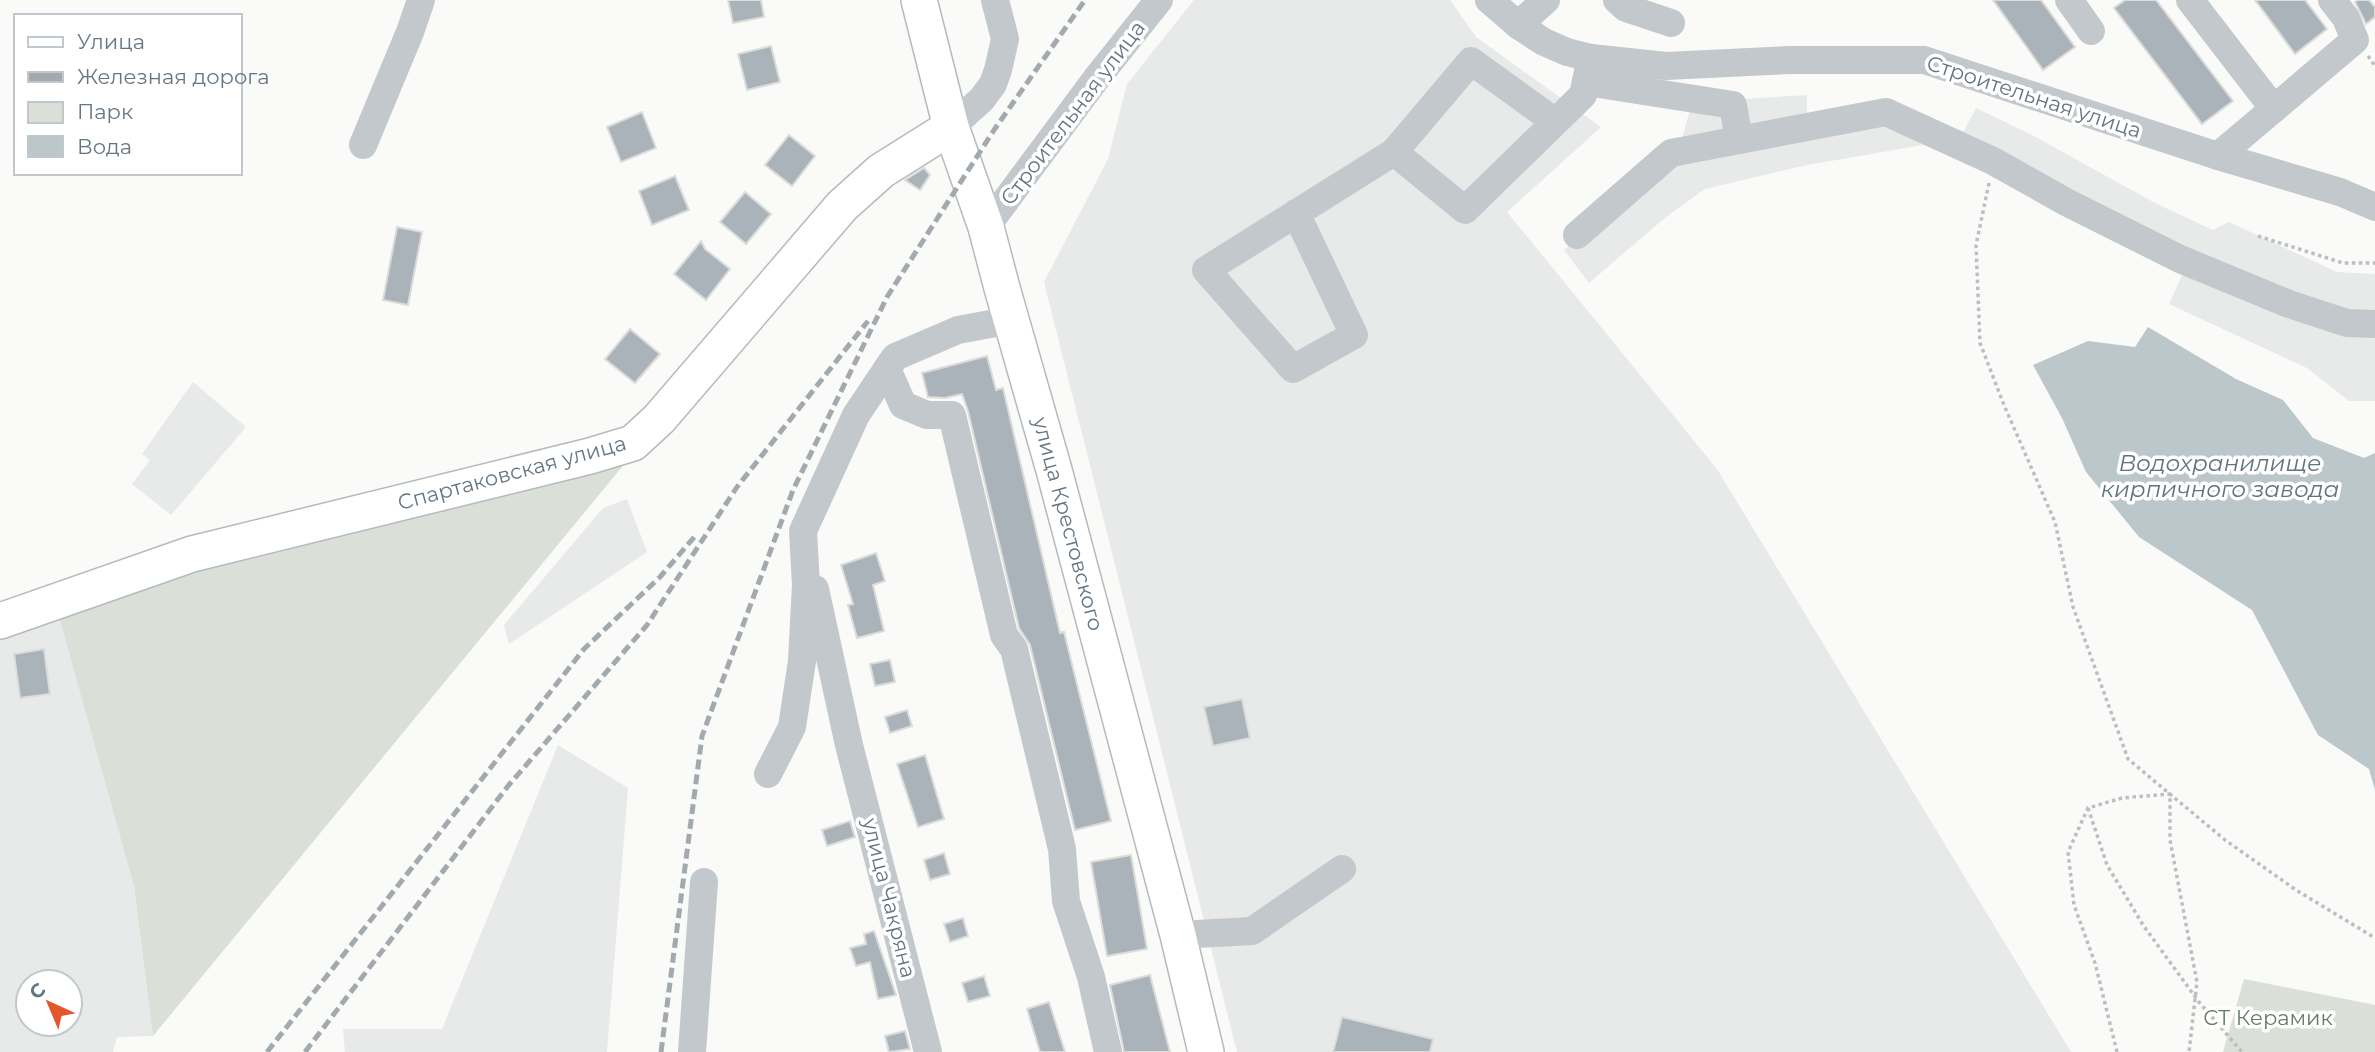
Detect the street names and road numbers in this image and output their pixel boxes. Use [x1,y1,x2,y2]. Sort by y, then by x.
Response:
street label: Строительная улица [995,16,1150,210]
street label: Строительная улица [1924,50,2145,143]
street label: улица Крестовского [1028,413,1109,633]
street label: Спартаковская улица [395,430,629,515]
street label: улица Чакряна [857,814,921,980]

